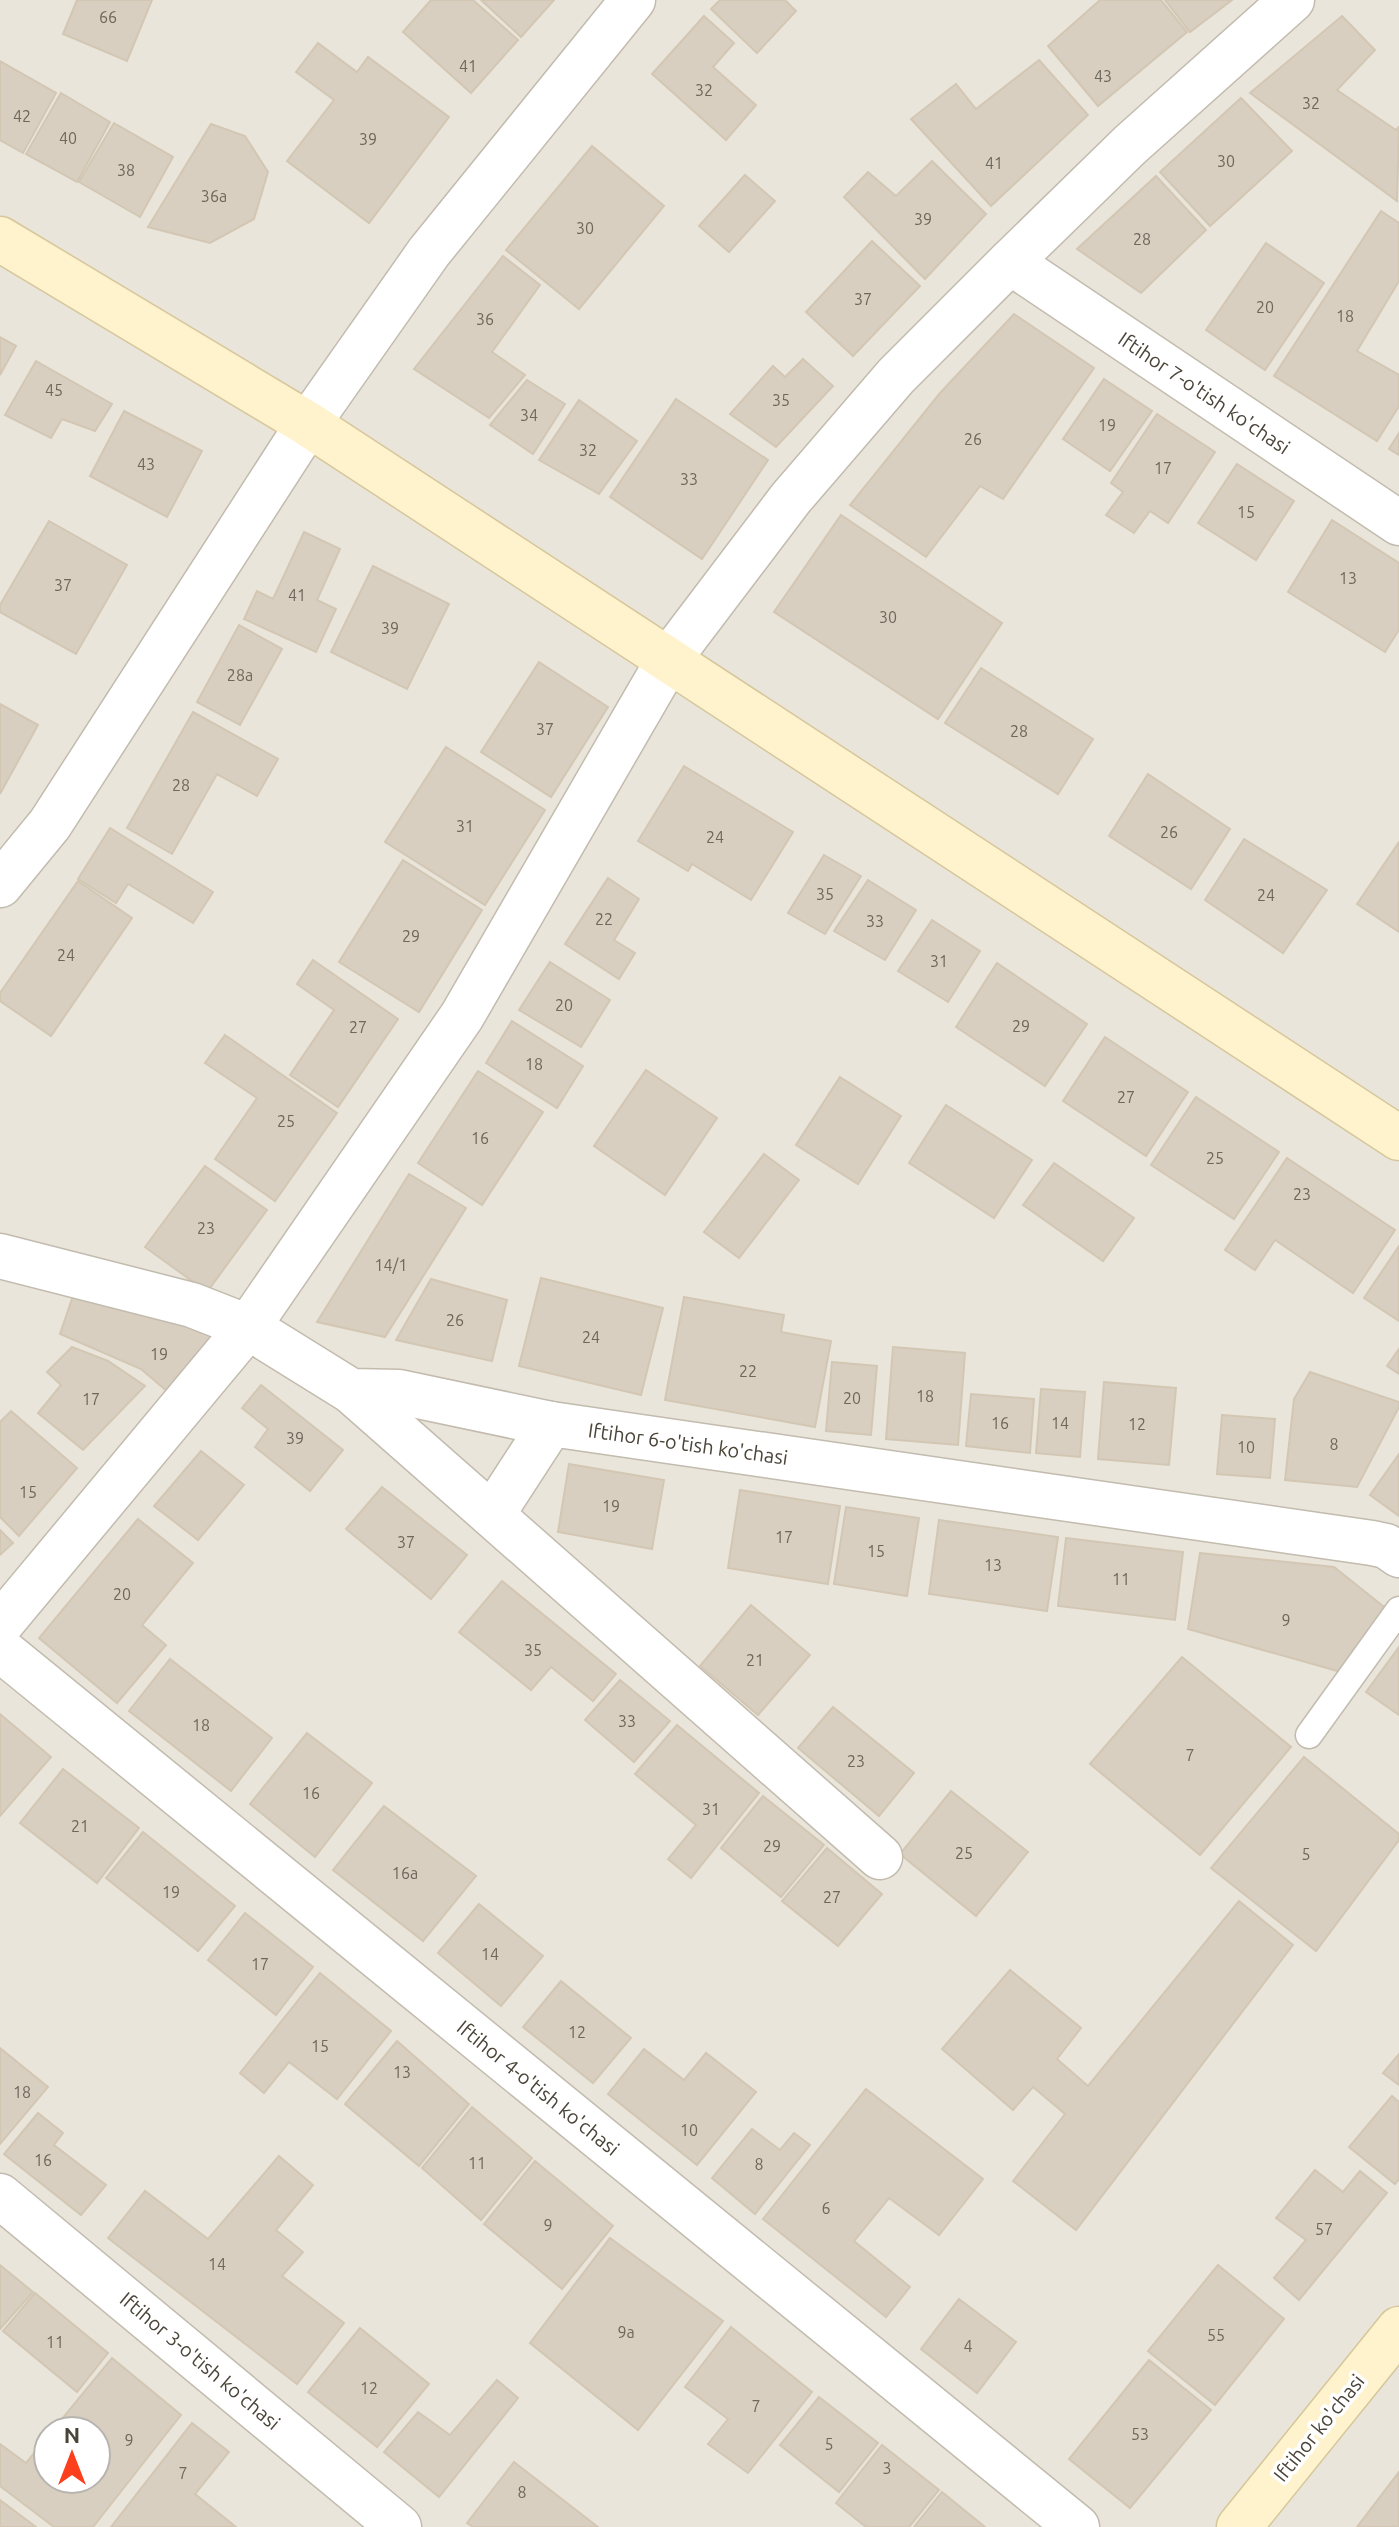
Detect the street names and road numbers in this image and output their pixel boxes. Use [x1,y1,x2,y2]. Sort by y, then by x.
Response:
street label: Iftihor 7-o'tish ko'chasi [1114,327,1294,459]
street label: Iftihor 6-o'tish ko'chasi [587,1418,790,1469]
street label: Iftihor 4-o'tish ko'chasi [453,2015,624,2160]
street label: Iftihor 3-o'tish ko'chasi [116,2287,285,2434]
street label: Iftihor ko'chasi [1268,2370,1369,2486]

